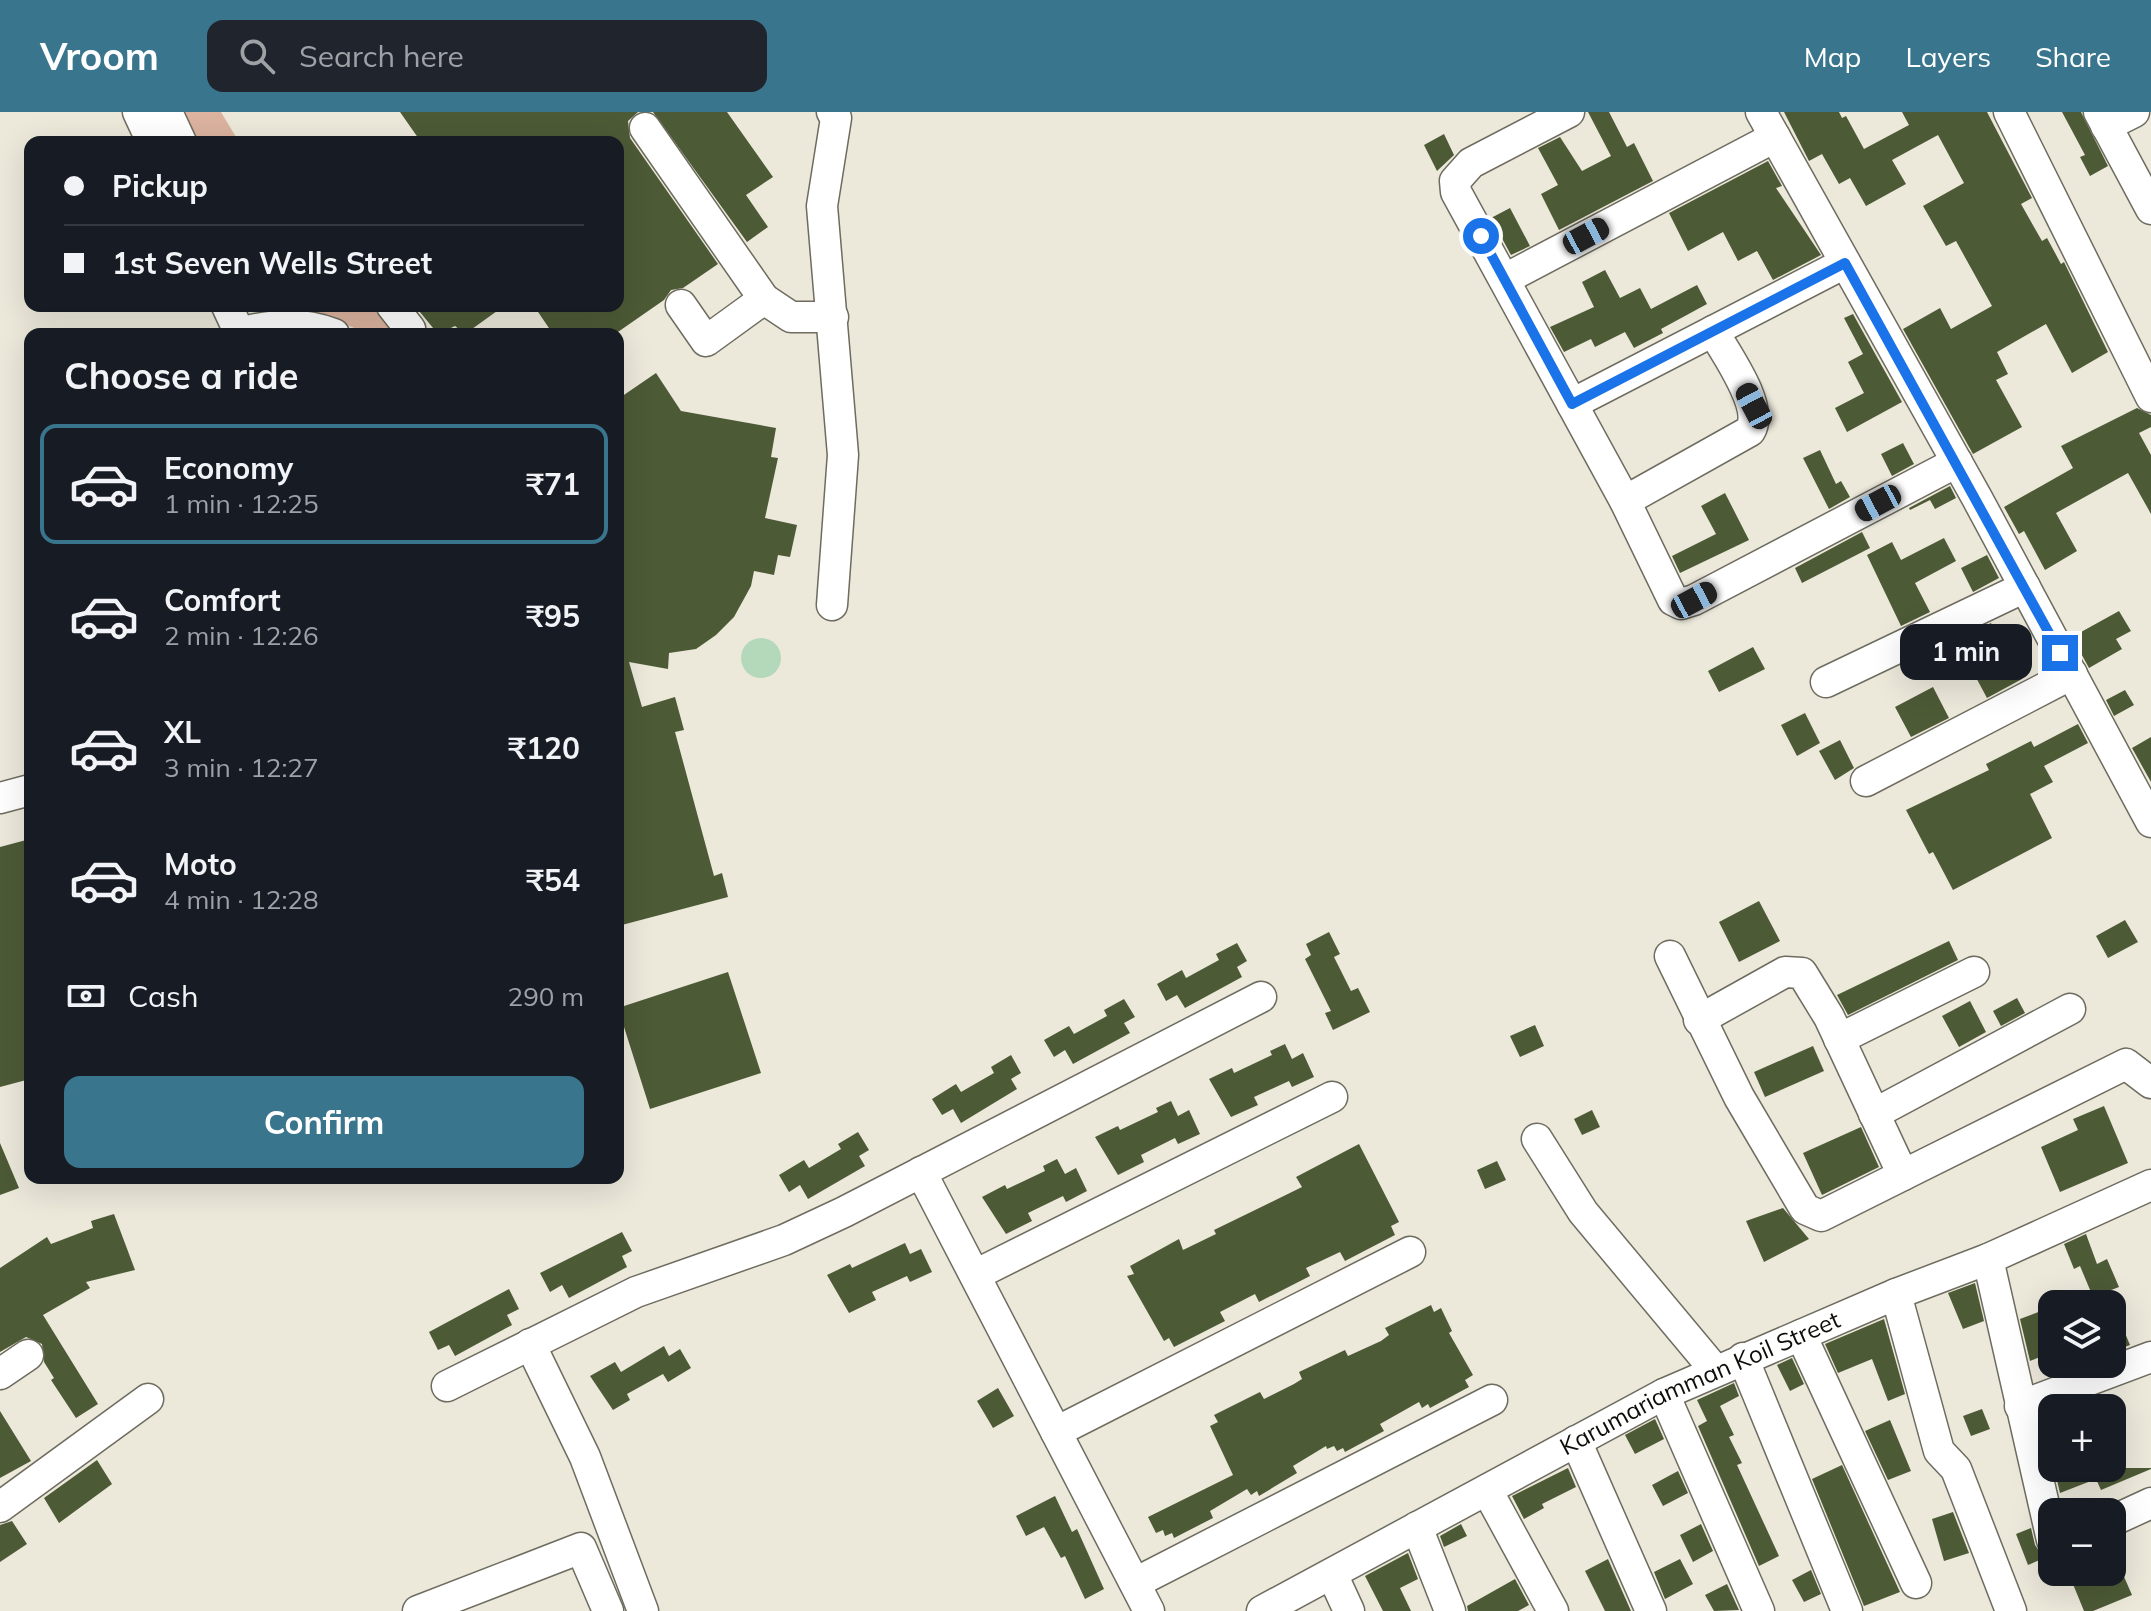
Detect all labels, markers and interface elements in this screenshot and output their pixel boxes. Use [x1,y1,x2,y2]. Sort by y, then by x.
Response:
search box [207,20,767,92]
text: Vroom [40,32,159,80]
icon: search [235,34,279,78]
text: Search here [299,37,464,75]
text: Map [1804,39,1861,74]
text: Layers [1905,39,1991,74]
text: Share [2035,39,2111,74]
text: Pickup [112,167,208,205]
car [1559,214,1613,258]
route start [1463,218,1499,254]
text: 1st Seven Wells Street [112,244,432,282]
text: Choose a ride [64,353,298,398]
car [1732,379,1776,433]
icon: car [68,448,140,520]
text: Economy [164,449,293,487]
text: ₹71 [526,465,580,503]
car [1851,481,1905,525]
text: 1 min · 12:25 [164,487,319,520]
car [1667,578,1721,622]
icon: car [68,580,140,652]
text: Comfort [164,581,281,619]
text: ₹95 [526,597,580,635]
text: 2 min · 12:26 [164,619,319,652]
callout: 1 min [1900,625,2032,681]
text: 1 min [1932,635,2000,668]
route end [2042,635,2078,671]
icon: car [68,712,140,784]
text: XL [164,713,201,751]
text: ₹120 [508,729,580,767]
text: 3 min · 12:27 [164,751,319,784]
icon: car [68,844,140,916]
text: Moto [164,845,237,883]
text: ₹54 [526,861,580,899]
text: 4 min · 12:28 [164,883,319,916]
icon: cash [64,974,108,1018]
text: Cash [128,977,199,1015]
text: 290 m [508,980,584,1013]
button: Confirm [64,1076,584,1168]
map controls [2038,1290,2126,1586]
button: layers [2038,1290,2126,1378]
street label: Karumariamman Koil Street [1554,1304,1844,1461]
button: + [2038,1394,2126,1482]
button: − [2038,1498,2126,1586]

